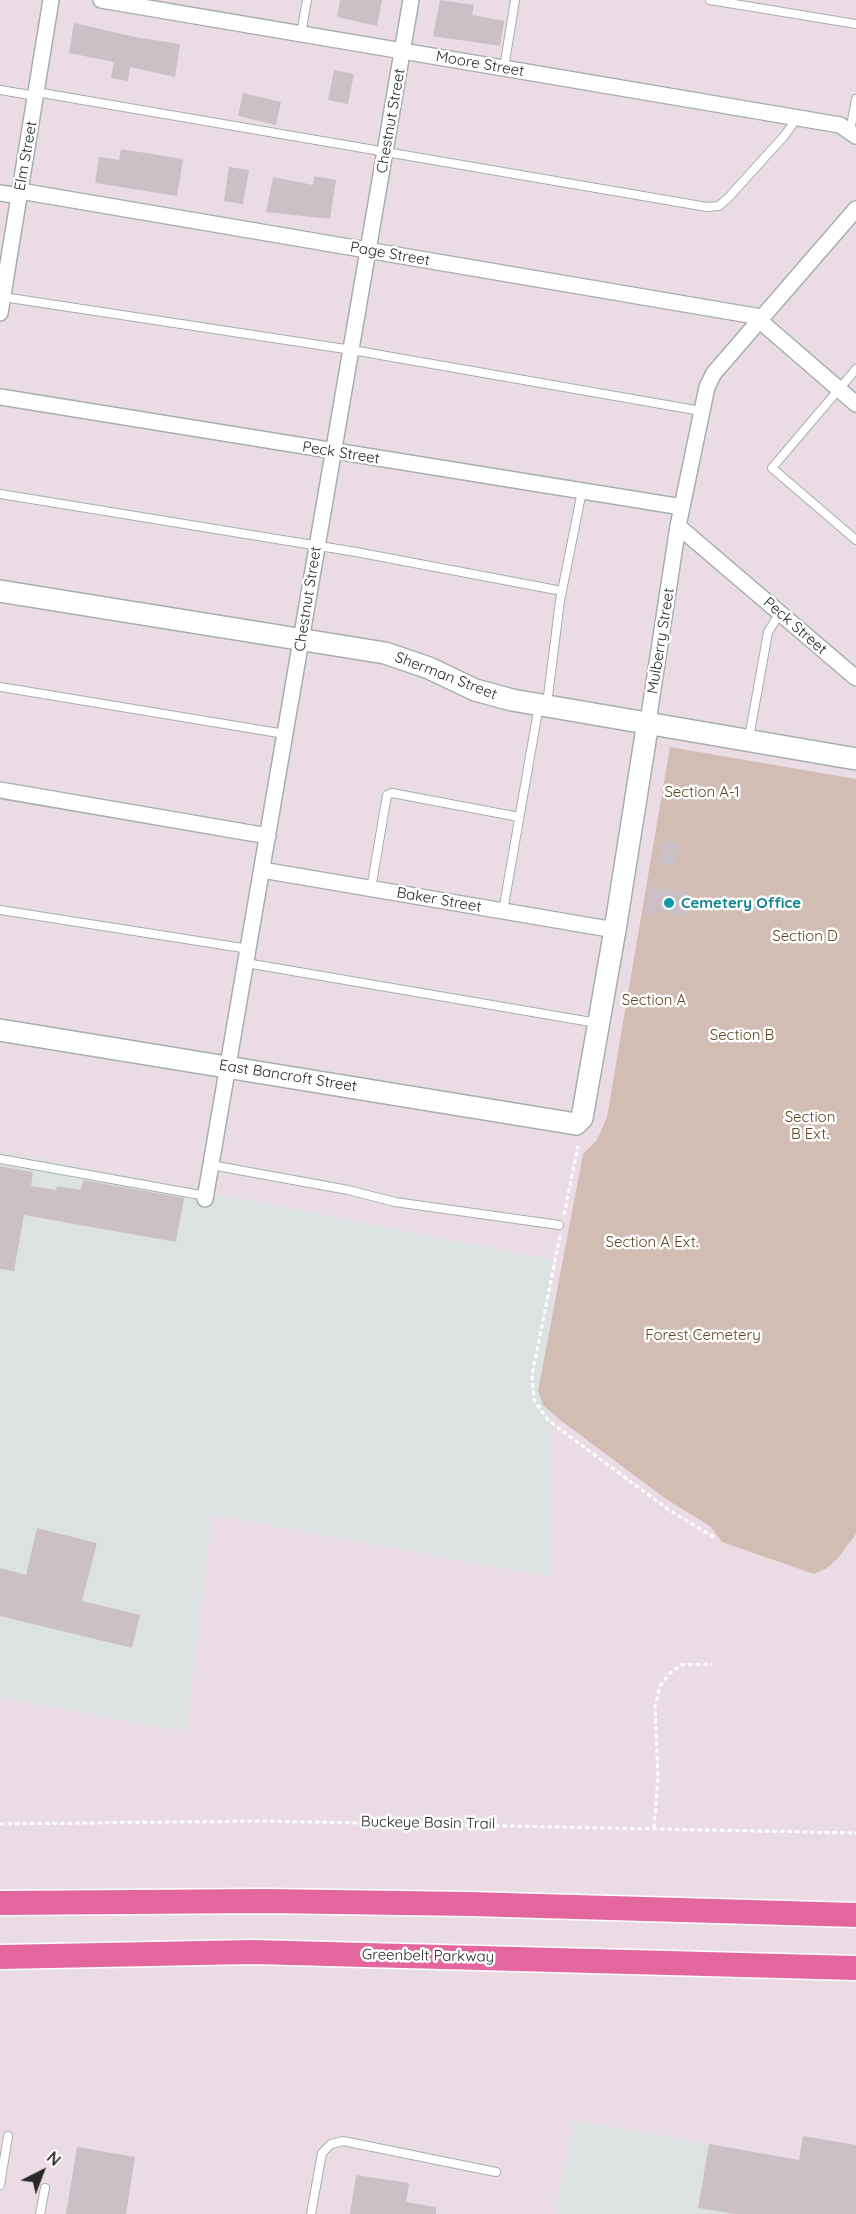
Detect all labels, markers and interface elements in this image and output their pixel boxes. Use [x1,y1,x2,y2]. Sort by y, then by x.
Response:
street label: Moore Street [434,47,526,81]
street label: Chestnut Street [373,67,409,175]
street label: Elm Street [11,120,41,192]
street label: Page Street [349,238,431,270]
street label: Peck Street [301,438,381,468]
street label: Chestnut Street [291,545,325,653]
street label: Mulberry Street [644,587,678,695]
street label: Peck Street [760,594,830,658]
street label: Sherman Street [392,648,500,704]
park label: Section A-1 [664,783,740,801]
street label: Baker Street [395,884,483,916]
place label: Cemetery Office [681,894,801,912]
marker: Cemetery Office [662,896,676,910]
park label: Section D [772,927,838,945]
park label: Section A [622,991,686,1009]
park label: Section B [710,1026,774,1044]
street label: East Bancroft Street [218,1056,358,1096]
park label: Section B Ext. [785,1108,835,1143]
park label: Section A Ext. [606,1233,698,1251]
park label: Forest Cemetery [645,1326,761,1344]
street label: Buckeye Basin Trail [361,1813,495,1833]
street label: Greenbelt Parkway [362,1946,494,1966]
north arrow [12,2142,72,2202]
text: N [43,2147,65,2170]

